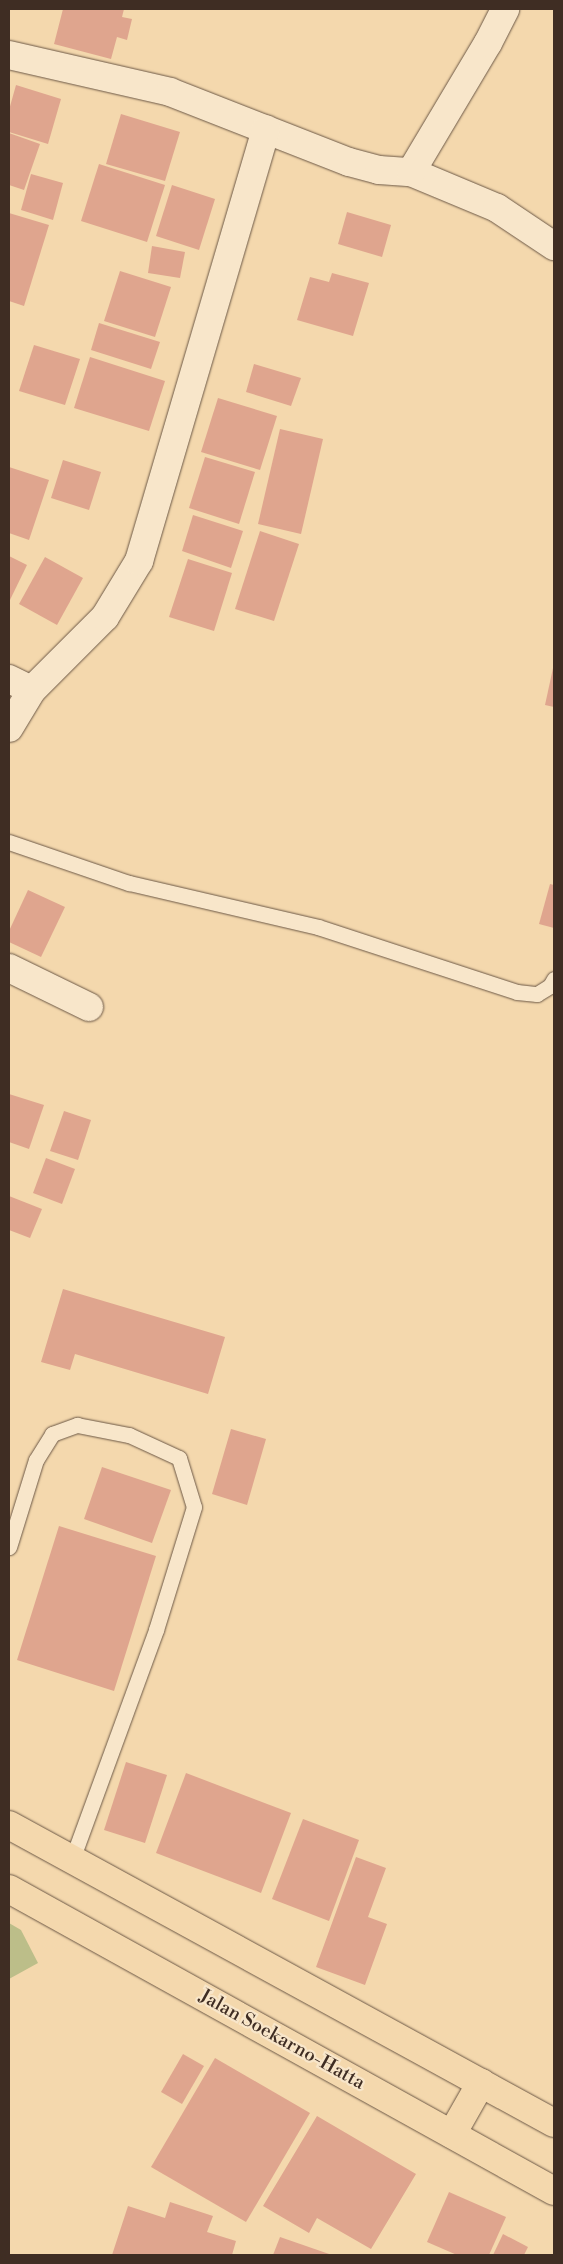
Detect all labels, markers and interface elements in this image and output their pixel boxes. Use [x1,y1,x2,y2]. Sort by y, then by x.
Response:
street label: Jalan Soekarno-Hatta [195,1985,369,2095]

